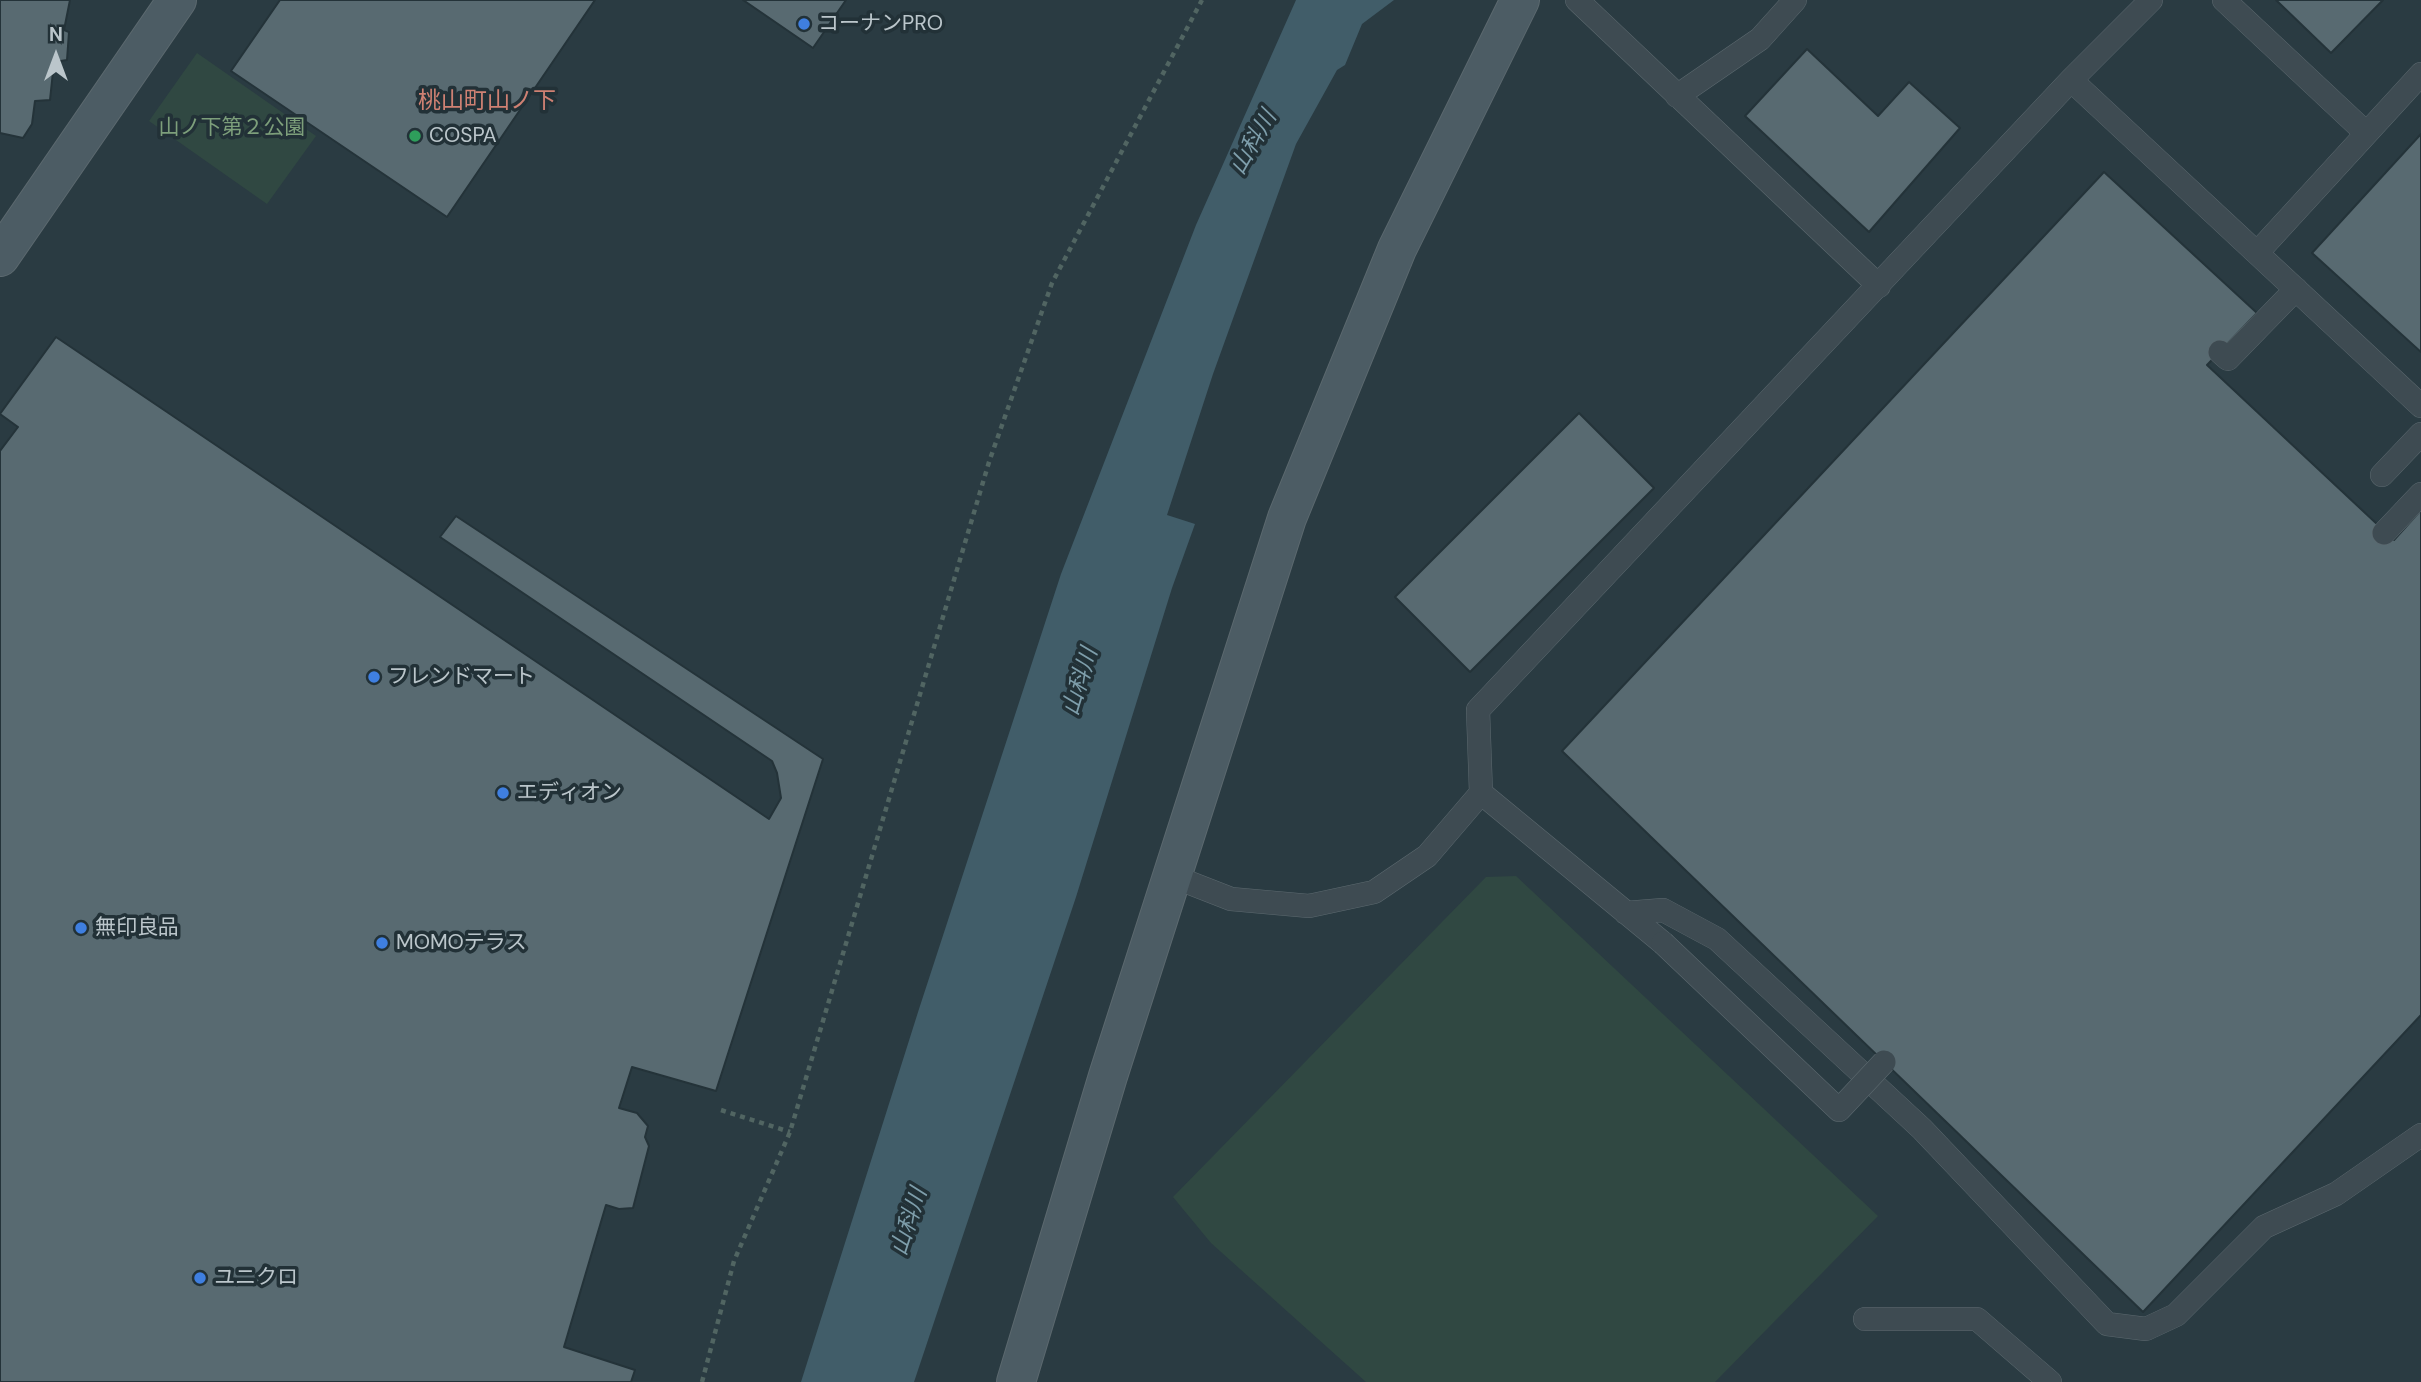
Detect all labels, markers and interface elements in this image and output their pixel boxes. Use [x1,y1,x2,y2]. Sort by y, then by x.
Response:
place label: コーナンPRO [818,11,943,37]
marker: コーナンPRO [796,16,812,32]
north arrow [21,21,91,91]
text: N [49,22,63,47]
district label: 桃山町山ノ下 [418,88,556,116]
water label: 山科川 [1225,106,1283,180]
park label: 山ノ下第２公園 [159,115,305,141]
place label: COSPA [429,123,497,149]
marker: COSPA [407,128,423,144]
water label: 山科川 [1058,645,1104,719]
place label: フレンドマート [388,664,535,690]
marker: フレンドマート [366,669,382,685]
place label: エディオン [517,780,622,806]
marker: エディオン [495,785,511,801]
place label: 無印良品 [95,915,179,941]
marker: 無印良品 [73,920,89,936]
place label: MOMOテラス [396,930,527,956]
marker: MOMOテラス [374,935,390,951]
water label: 山科川 [886,1185,934,1259]
place label: ユニクロ [214,1265,298,1291]
marker: ユニクロ [192,1270,208,1286]

